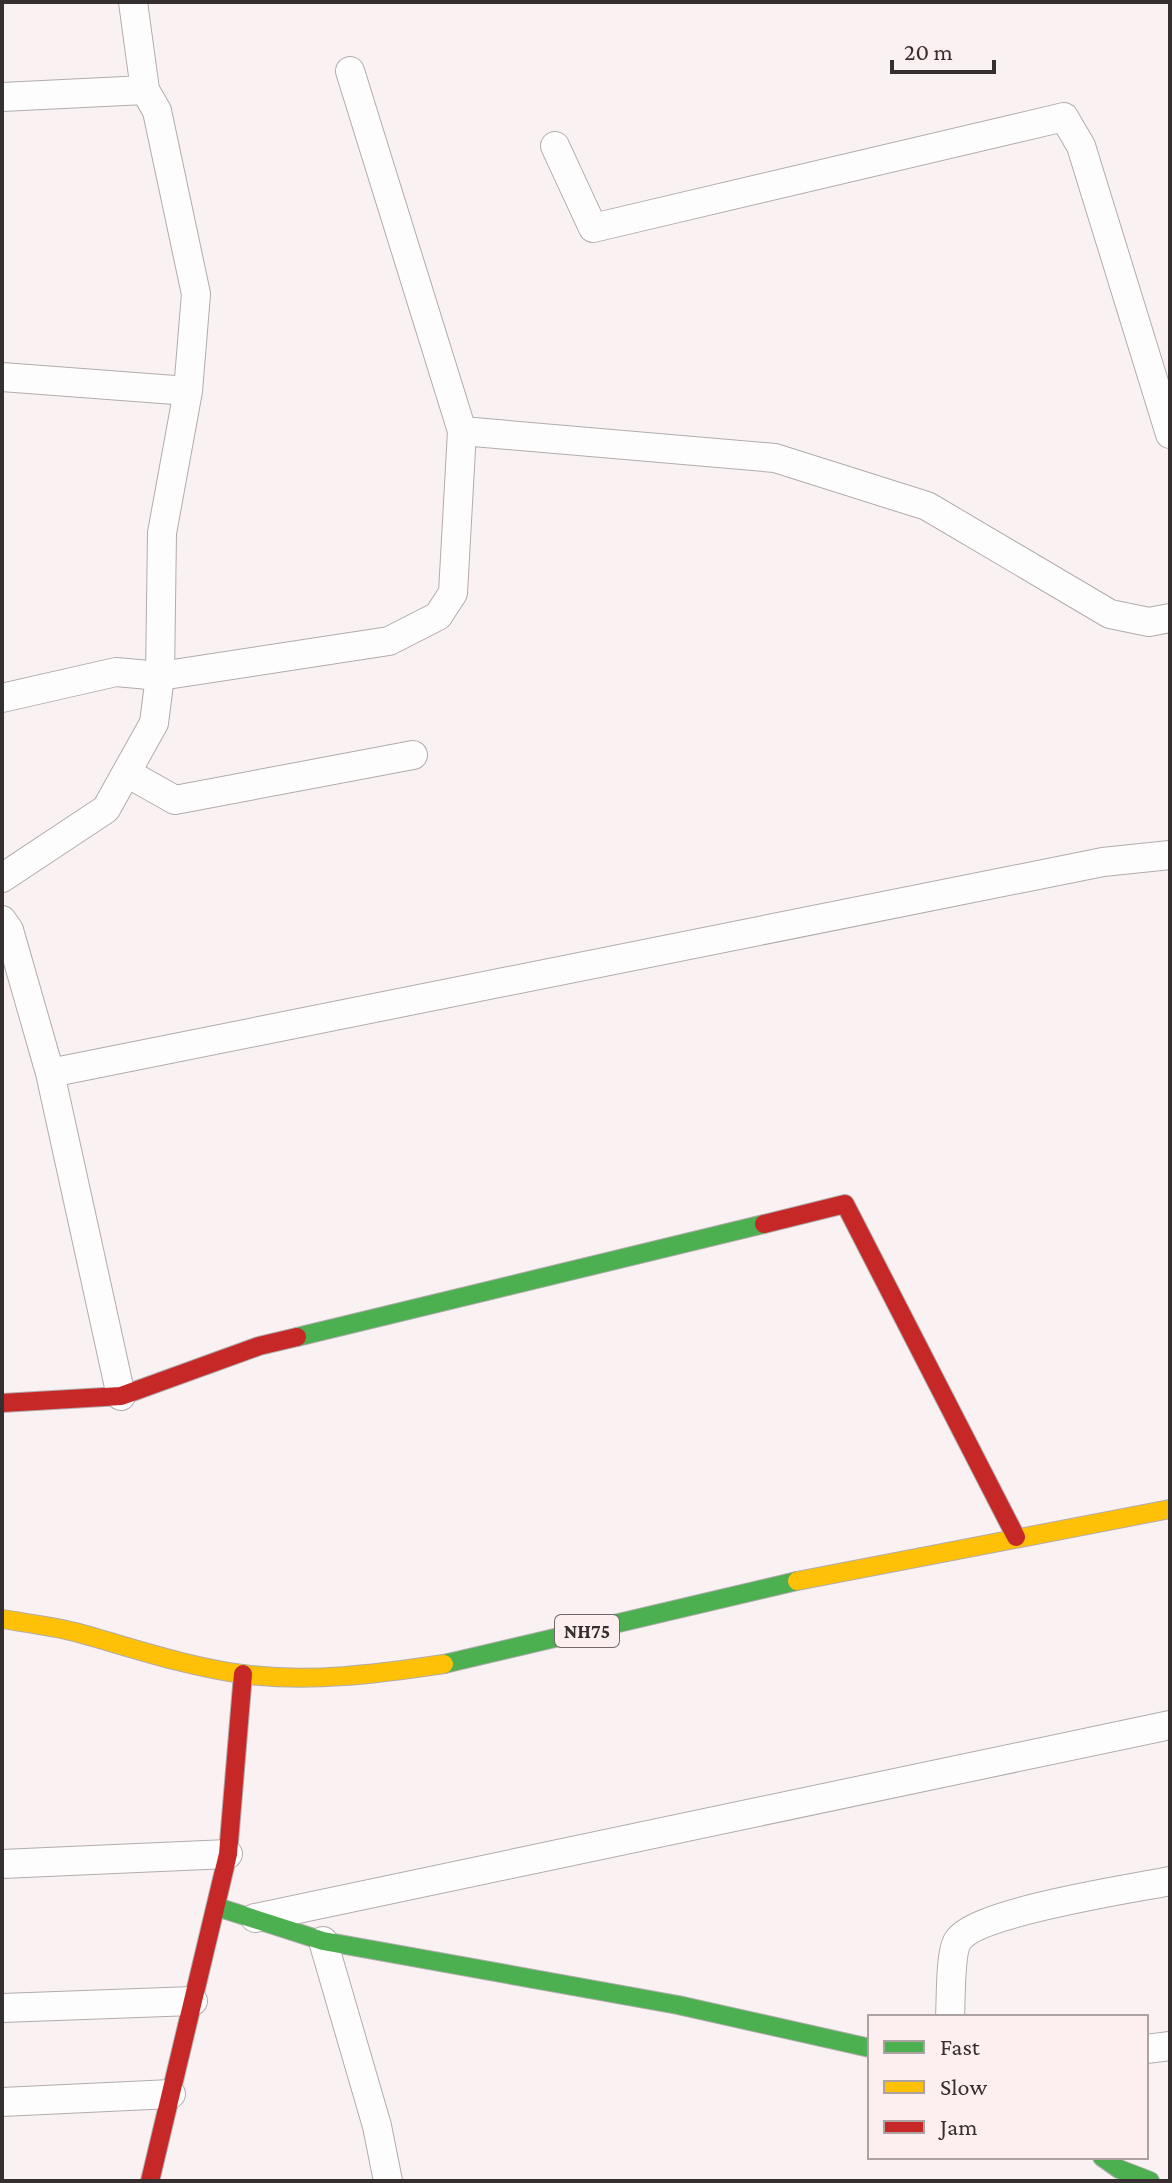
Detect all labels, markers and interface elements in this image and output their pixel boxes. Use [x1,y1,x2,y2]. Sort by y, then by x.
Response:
scale bar [892,24,994,74]
text: 20 m [904,38,953,65]
road number: NH75 [555,1615,619,1647]
legend [868,2015,1148,2159]
text: Fast [940,2033,981,2060]
text: Slow [940,2073,987,2100]
text: Jam [938,2113,978,2140]

